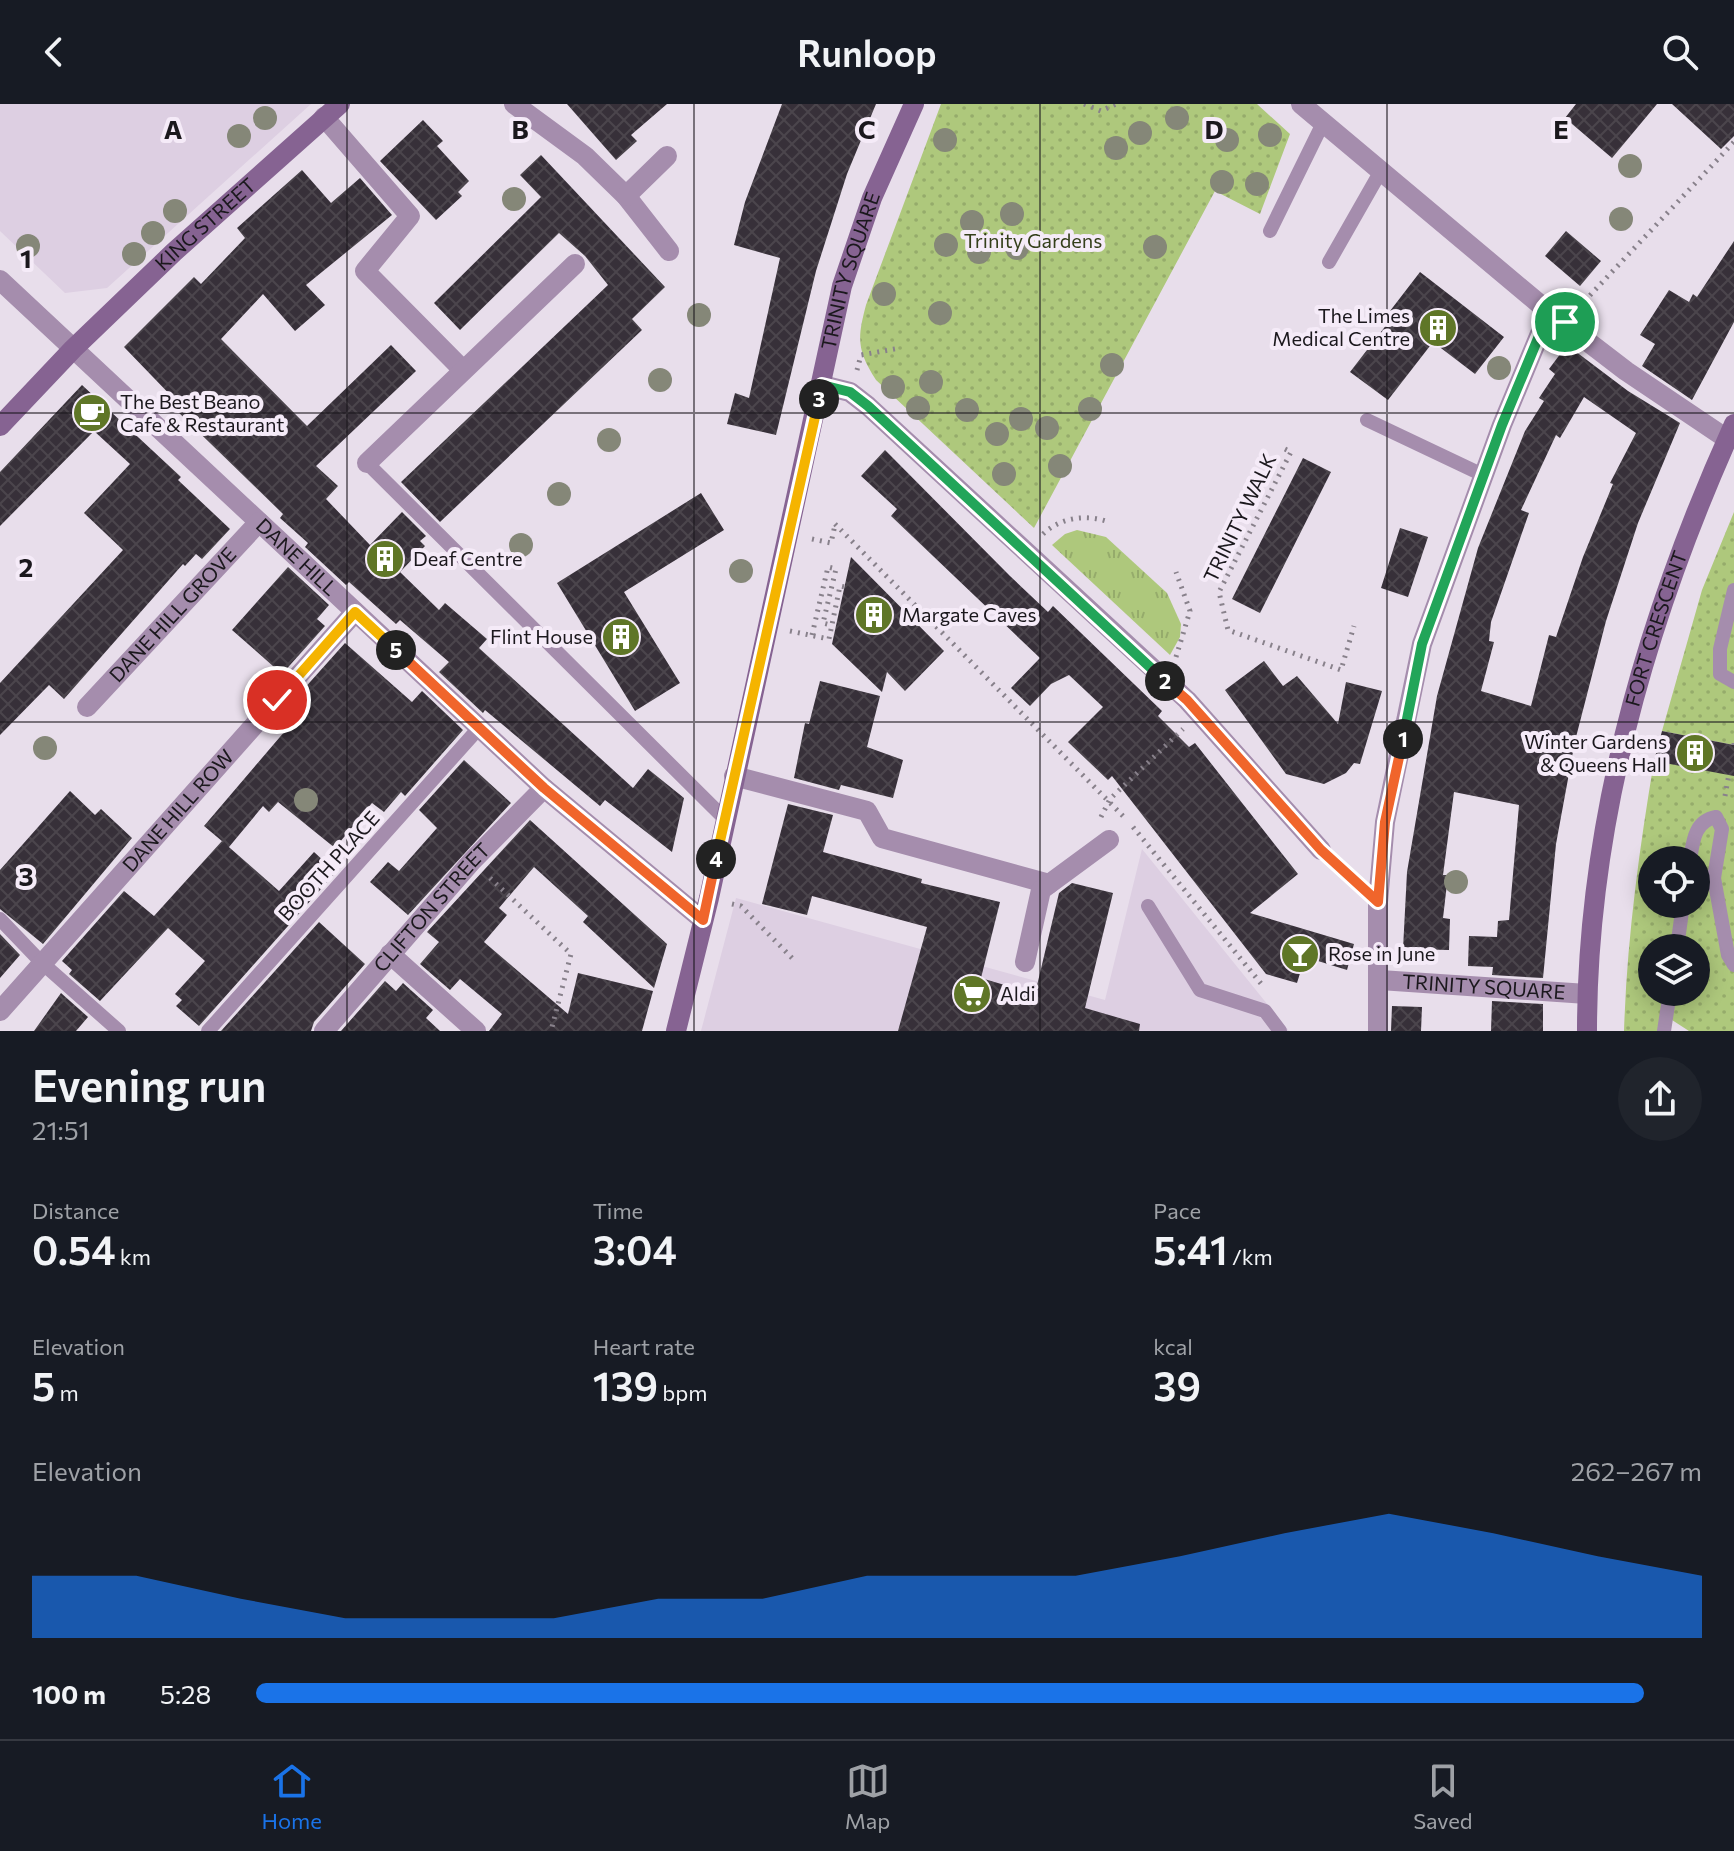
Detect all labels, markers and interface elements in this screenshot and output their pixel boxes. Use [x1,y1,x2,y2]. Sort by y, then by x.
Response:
icon: back [32,30,76,74]
text: Runloop [797,30,937,74]
icon: search [1658,30,1702,74]
text: A [164,113,183,144]
text: B [511,113,529,144]
text: C [858,113,876,144]
text: D [1204,113,1224,144]
text: E [1553,113,1569,144]
street label: KING STREET [149,172,260,275]
street label: TRINITY SQUARE [815,189,884,352]
park label: Trinity Gardens [964,228,1102,252]
text: 1 [20,242,32,273]
pin [1531,288,1599,356]
icon: arrive [1543,300,1587,344]
place label: The Limes Medical Centre [1272,303,1410,350]
building icon: The Limes Medical Centre [1417,307,1459,349]
pin: 3 [799,379,839,419]
text: 3 [813,385,825,412]
place label: The Best Beano Cafe & Restaurant [120,389,285,436]
cafe icon: The Best Beano Cafe & Restaurant [71,392,113,434]
street label: TRINITY WALK [1198,449,1281,586]
street label: DANE HILL [252,513,343,600]
building icon: Deaf Centre [364,538,406,580]
street label: DANE HILL GROVE [104,542,241,686]
place label: Deaf Centre [413,546,523,570]
street label: FORT CRESCENT [1619,547,1692,709]
text: 2 [19,551,33,582]
building icon: Margate Caves [853,594,895,636]
place label: Margate Caves [902,602,1036,626]
building icon: Flint House [600,616,642,658]
place label: Flint House [490,624,593,648]
pin: 5 [376,630,416,670]
text: 5 [390,636,402,663]
pin: 2 [1145,661,1185,701]
pin [243,666,311,734]
text: 2 [1159,667,1171,694]
icon: check [255,678,299,722]
pin: 1 [1383,719,1423,759]
text: 1 [1398,725,1408,752]
place label: Winter Gardens & Queens Hall [1524,729,1667,776]
building icon: Winter Gardens & Queens Hall [1674,732,1716,774]
street label: DANE HILL ROW [117,744,238,876]
street label: BOOTH PLACE [273,806,384,925]
street label: CLIFTON STREET [368,837,494,976]
pin: 4 [696,839,736,879]
text: 4 [709,845,723,872]
map controls [1638,846,1710,1006]
button: locate [1638,846,1710,918]
text: 3 [18,860,34,891]
bar icon: Rose in June [1279,933,1321,975]
button: layers [1638,934,1710,1006]
place label: Rose in June [1328,941,1435,965]
street label: TRINITY SQUARE [1401,969,1566,1004]
supermarket icon: Aldi [951,973,993,1015]
place label: Aldi [1000,981,1036,1005]
text: Evening run [32,1057,266,1111]
button: share [1618,1057,1702,1141]
text: 21:51 [32,1114,90,1145]
text: Distance [32,1197,119,1224]
text: Time [593,1197,643,1224]
text: Pace [1153,1197,1201,1224]
text: 0.54 [32,1224,116,1273]
text: 3:04 [593,1224,677,1273]
text: 5:41 [1153,1224,1228,1273]
text: km [116,1243,151,1270]
text: /km [1228,1243,1273,1270]
text: Elevation [32,1333,125,1360]
text: Heart rate [593,1333,695,1360]
text: kcal [1153,1333,1193,1360]
text: 5 [32,1360,55,1409]
text: 139 [593,1360,658,1409]
text: 39 [1153,1360,1201,1409]
text: m [55,1379,79,1406]
text: bpm [658,1379,708,1406]
text: Elevation [32,1455,142,1486]
text: 262–267 m [1571,1455,1702,1486]
text: 100 m [32,1678,106,1709]
text: 5:28 [160,1678,211,1709]
tab: Home [261,1759,322,1834]
tab: Map [845,1759,890,1834]
tab: Saved [1413,1759,1473,1834]

